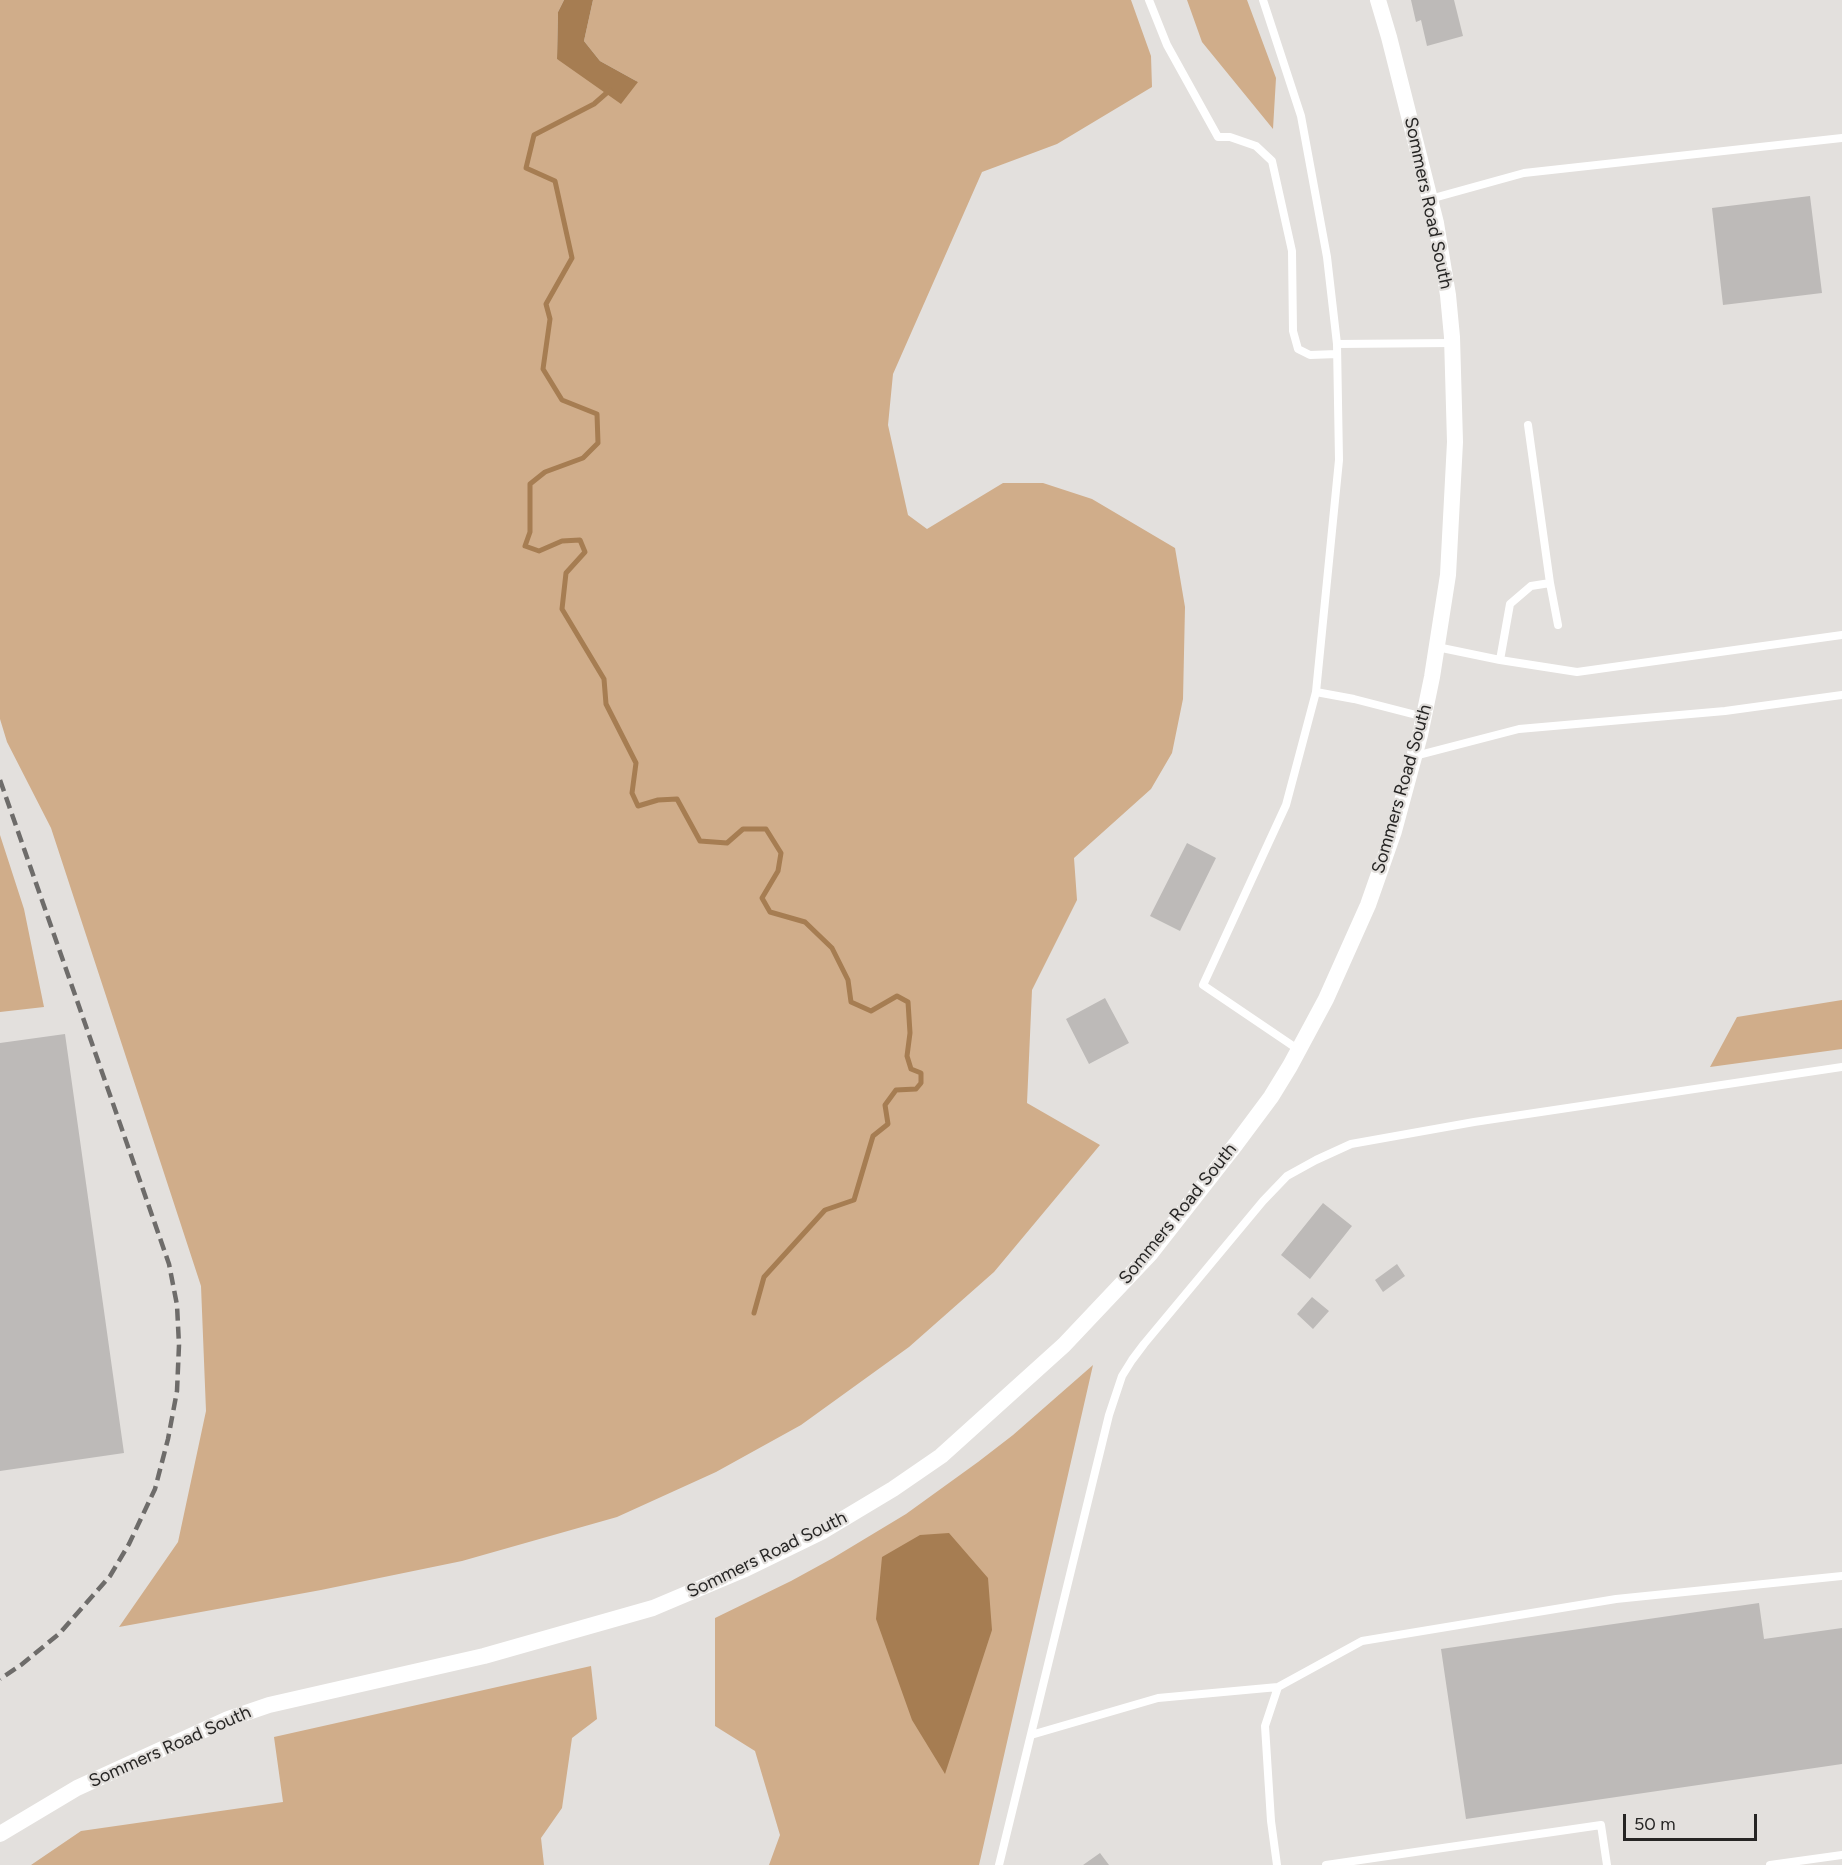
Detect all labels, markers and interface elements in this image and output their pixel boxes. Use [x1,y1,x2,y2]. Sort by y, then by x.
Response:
street label: Sommers Road South [1399,115,1457,291]
street label: Sommers Road South [1367,702,1437,876]
street label: Sommers Road South [1114,1139,1242,1289]
street label: Sommers Road South [684,1507,850,1603]
street label: Sommers Road South [86,1702,254,1792]
scale bar [1626,1802,1760,1840]
text: 50 m [1634,1813,1676,1835]

